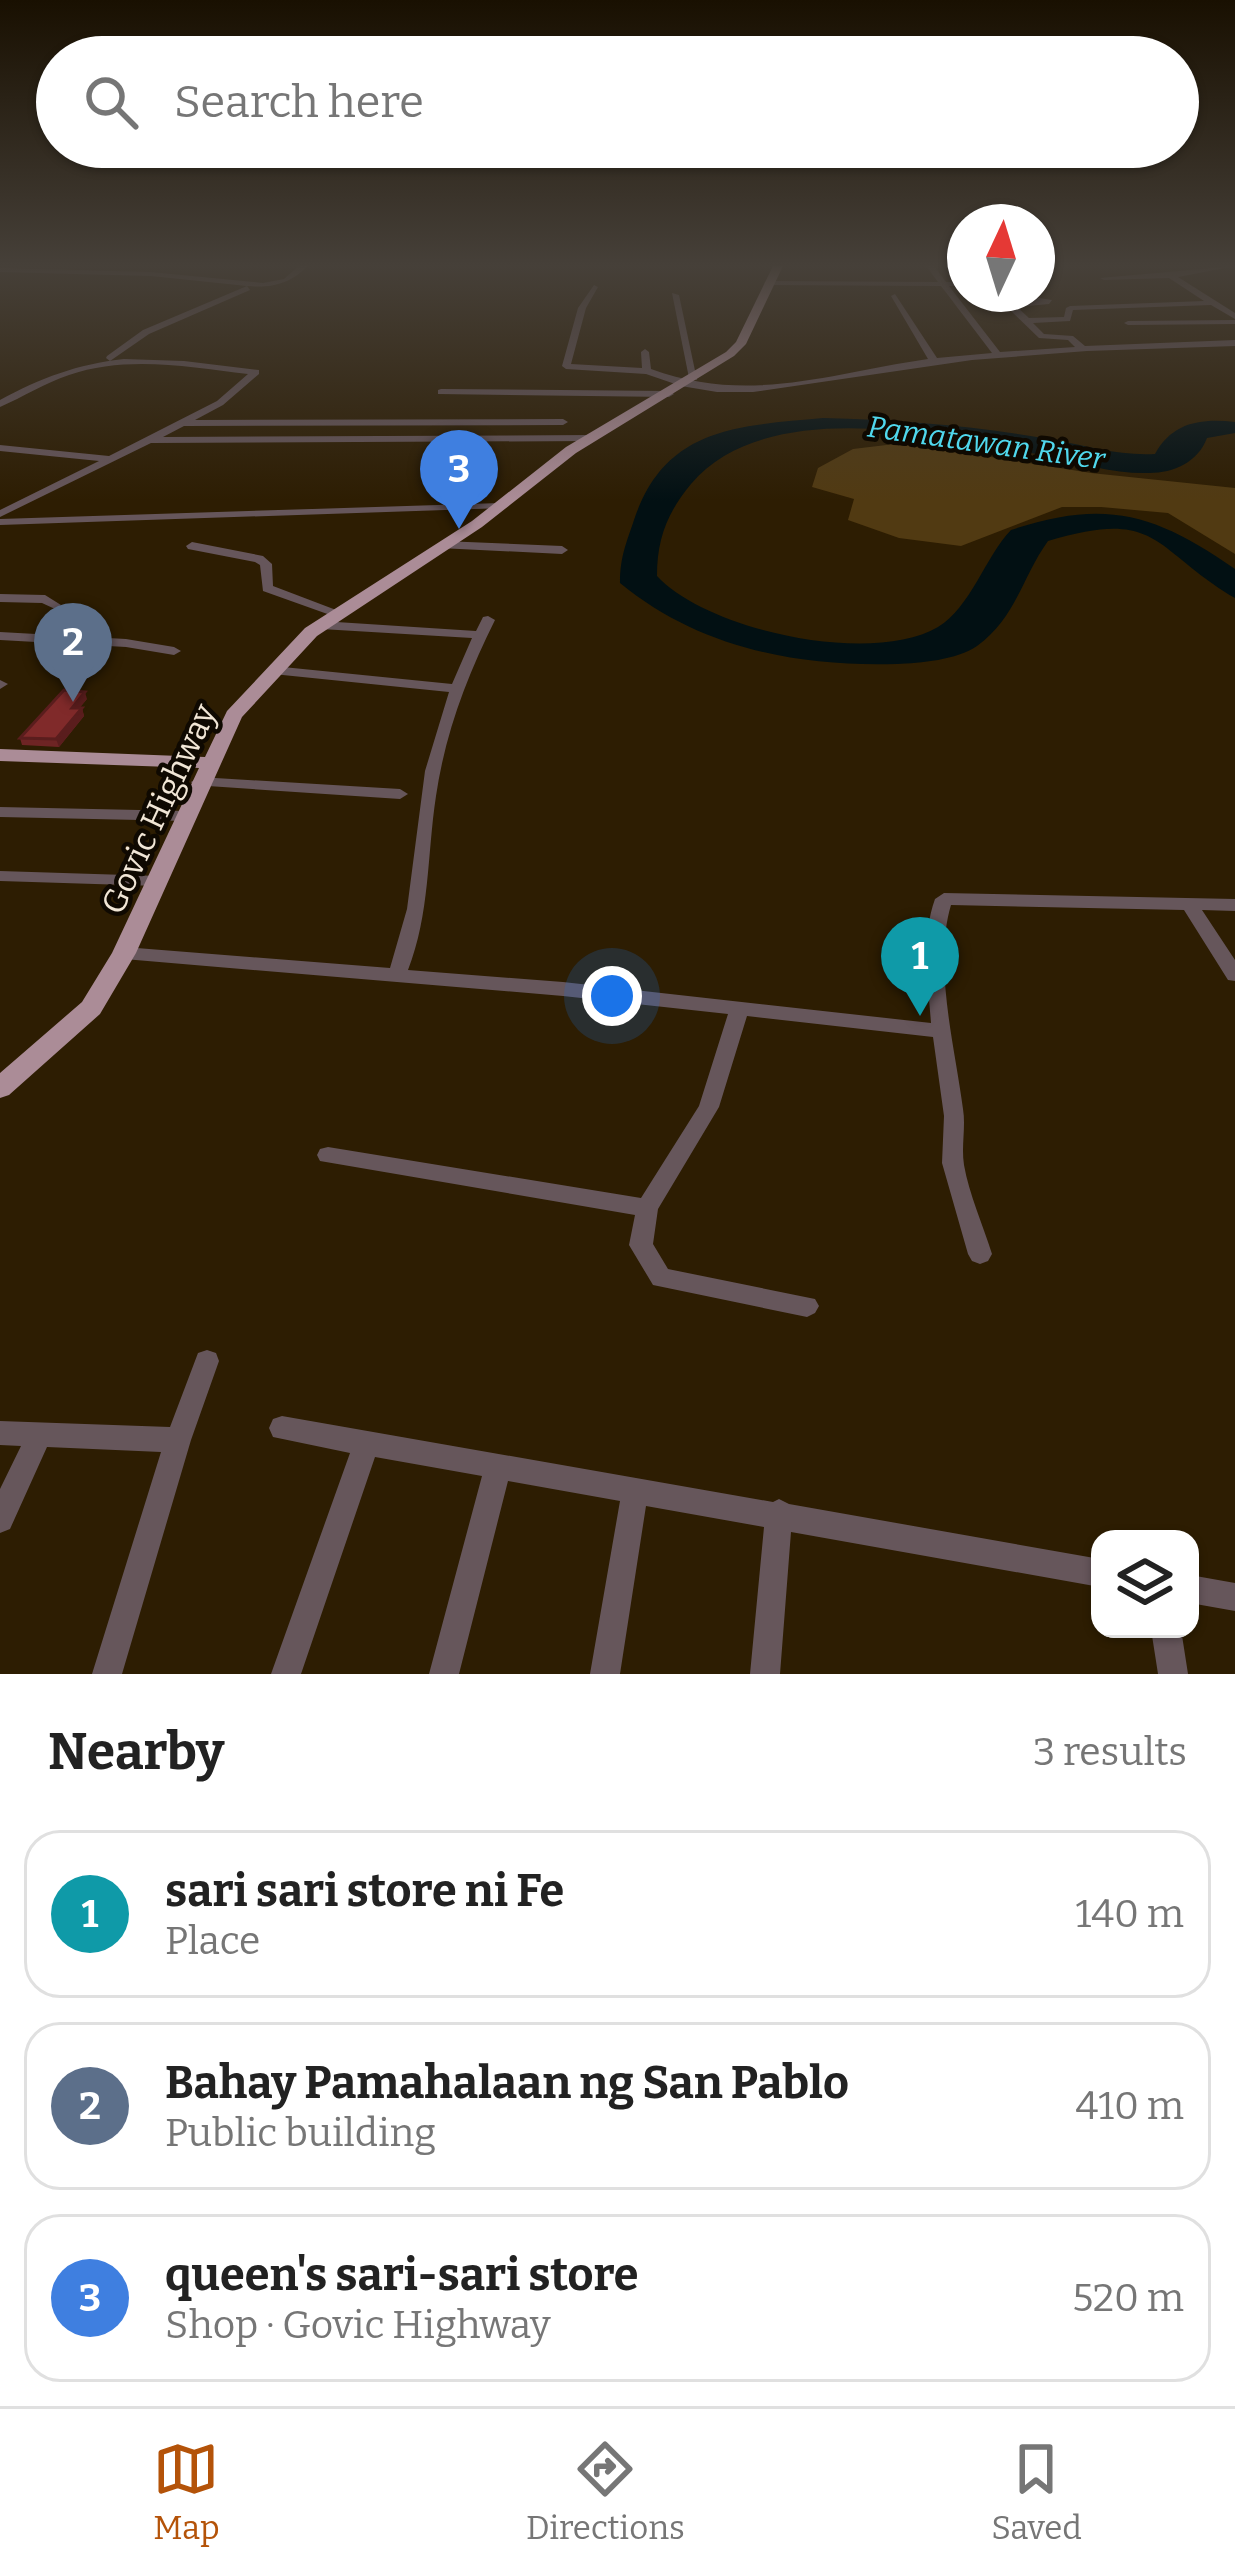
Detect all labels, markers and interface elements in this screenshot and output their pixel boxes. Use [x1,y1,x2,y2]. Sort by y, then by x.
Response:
search box [36,36,1199,168]
icon: search [78,69,144,135]
text: Search here [174,75,424,129]
north arrow [947,204,1055,312]
water label: Pamatawan River [865,409,1109,478]
pin: 3 [420,430,498,529]
pin: 2 [34,603,112,702]
street label: Govic Highway [93,697,225,920]
pin: 1 [881,917,959,1016]
your location [582,966,642,1026]
map controls [1091,1530,1199,1638]
button: layers [1091,1530,1199,1638]
text: Nearby [48,1721,224,1783]
text: 3 results [1033,1729,1187,1775]
text: sari sari store ni Fe [165,1864,564,1918]
text: 1 [82,1891,98,1937]
text: 140 m [1075,1891,1184,1937]
text: Place [165,1918,260,1964]
text: Bahay Pamahalaan ng San Pablo [165,2056,849,2110]
text: 2 [79,2083,101,2129]
text: 410 m [1075,2083,1184,2129]
text: Public building [165,2110,436,2156]
text: queen's sari-sari store [165,2248,639,2302]
text: 3 [79,2275,101,2321]
text: 520 m [1073,2275,1184,2321]
text: Shop · Govic Highway [165,2302,551,2348]
tab: Map [153,2436,220,2548]
tab: Directions [526,2436,685,2548]
tab: Saved [991,2436,1082,2548]

